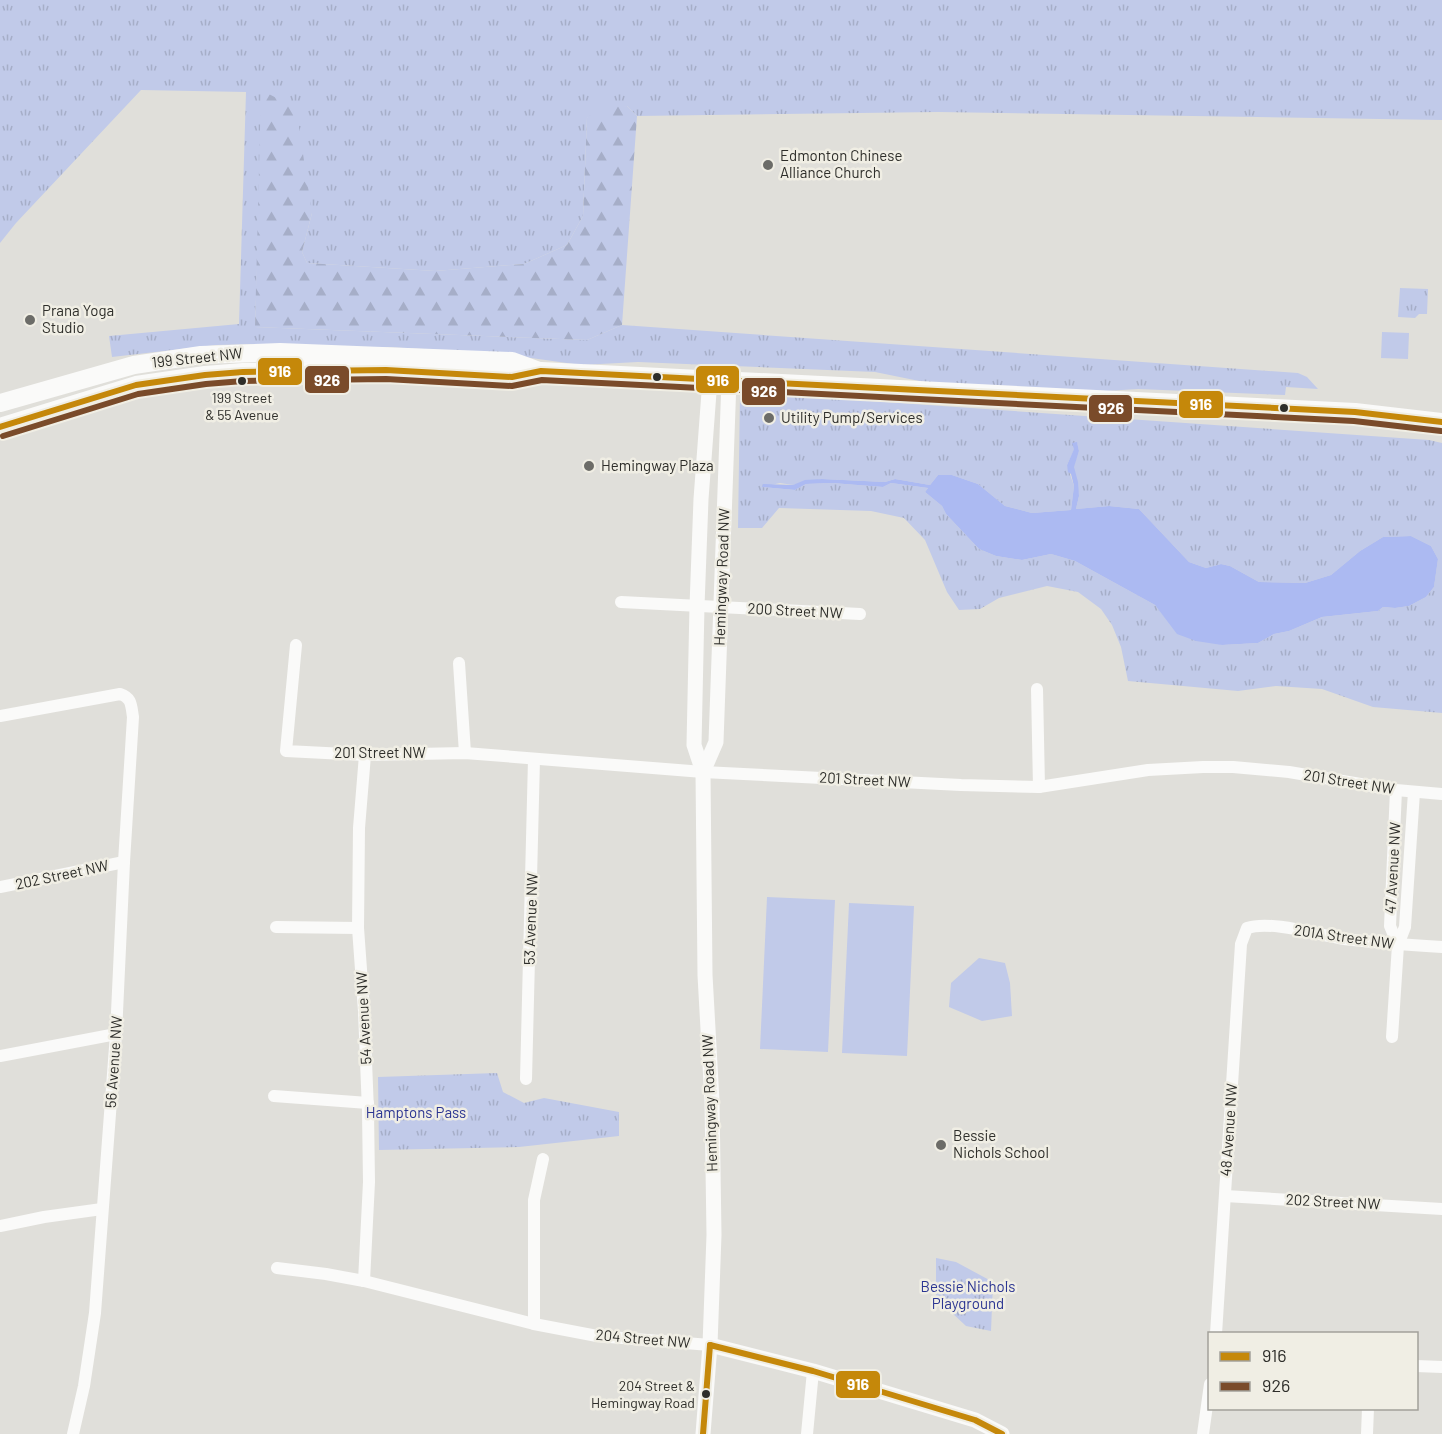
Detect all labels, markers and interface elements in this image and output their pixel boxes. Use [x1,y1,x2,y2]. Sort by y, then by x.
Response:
place label: Edmonton Chinese Alliance Church [780,146,902,181]
marker: Edmonton Chinese Alliance Church [761,158,775,172]
place label: Prana Yoga Studio [42,301,114,336]
marker: Prana Yoga Studio [23,313,37,327]
street label: 199 Street NW [151,343,243,371]
line badge: 916 [257,357,303,386]
text: 916 [269,361,292,380]
line badge: 926 [304,365,350,394]
line badge: 916 [695,365,740,394]
text: 926 [314,370,340,389]
text: 916 [707,370,730,389]
unlabelled marker [651,371,663,383]
marker: 199 Street & 55 Avenue [236,375,248,387]
line badge: 926 [741,377,786,406]
text: 926 [751,381,777,400]
place label: 199 Street & 55 Avenue [205,389,279,423]
line badge: 916 [1178,390,1224,419]
line badge: 926 [1088,394,1133,423]
text: 916 [1190,394,1213,413]
text: 926 [1098,398,1124,417]
unlabelled marker [1278,402,1290,414]
place label: Utility Pump/Services [781,408,923,426]
marker: Utility Pump/Services [762,411,776,425]
place label: Hemingway Plaza [601,456,714,474]
marker: Hemingway Plaza [582,459,596,473]
street label: Hemingway Road NW [710,508,732,646]
street label: 200 Street NW [747,599,843,621]
street label: 201 Street NW [334,743,426,761]
street label: 201 Street NW [1303,765,1396,797]
street label: 201 Street NW [819,768,911,790]
street label: 47 Avenue NW [1381,822,1403,914]
street label: 202 Street NW [14,855,110,893]
street label: 53 Avenue NW [519,872,541,965]
street label: 201A Street NW [1293,920,1395,952]
street label: 54 Avenue NW [352,971,374,1065]
street label: 56 Avenue NW [101,1015,125,1109]
street label: Hemingway Road NW [698,1034,720,1172]
street label: 48 Avenue NW [1216,1083,1240,1177]
park label: Hamptons Pass [366,1103,466,1121]
place label: Bessie Nichols School [953,1126,1049,1161]
marker: Bessie Nichols School [934,1138,948,1152]
street label: 202 Street NW [1285,1190,1381,1212]
park label: Bessie Nichols Playground [921,1277,1015,1312]
street label: 204 Street NW [595,1325,691,1351]
legend [1208,1332,1418,1410]
text: 916 [1262,1344,1287,1366]
line badge: 916 [835,1370,881,1399]
text: 916 [847,1374,870,1393]
text: 926 [1262,1374,1290,1396]
place label: 204 Street & Hemingway Road [591,1377,695,1411]
marker: 204 Street & Hemingway Road [700,1388,712,1400]

